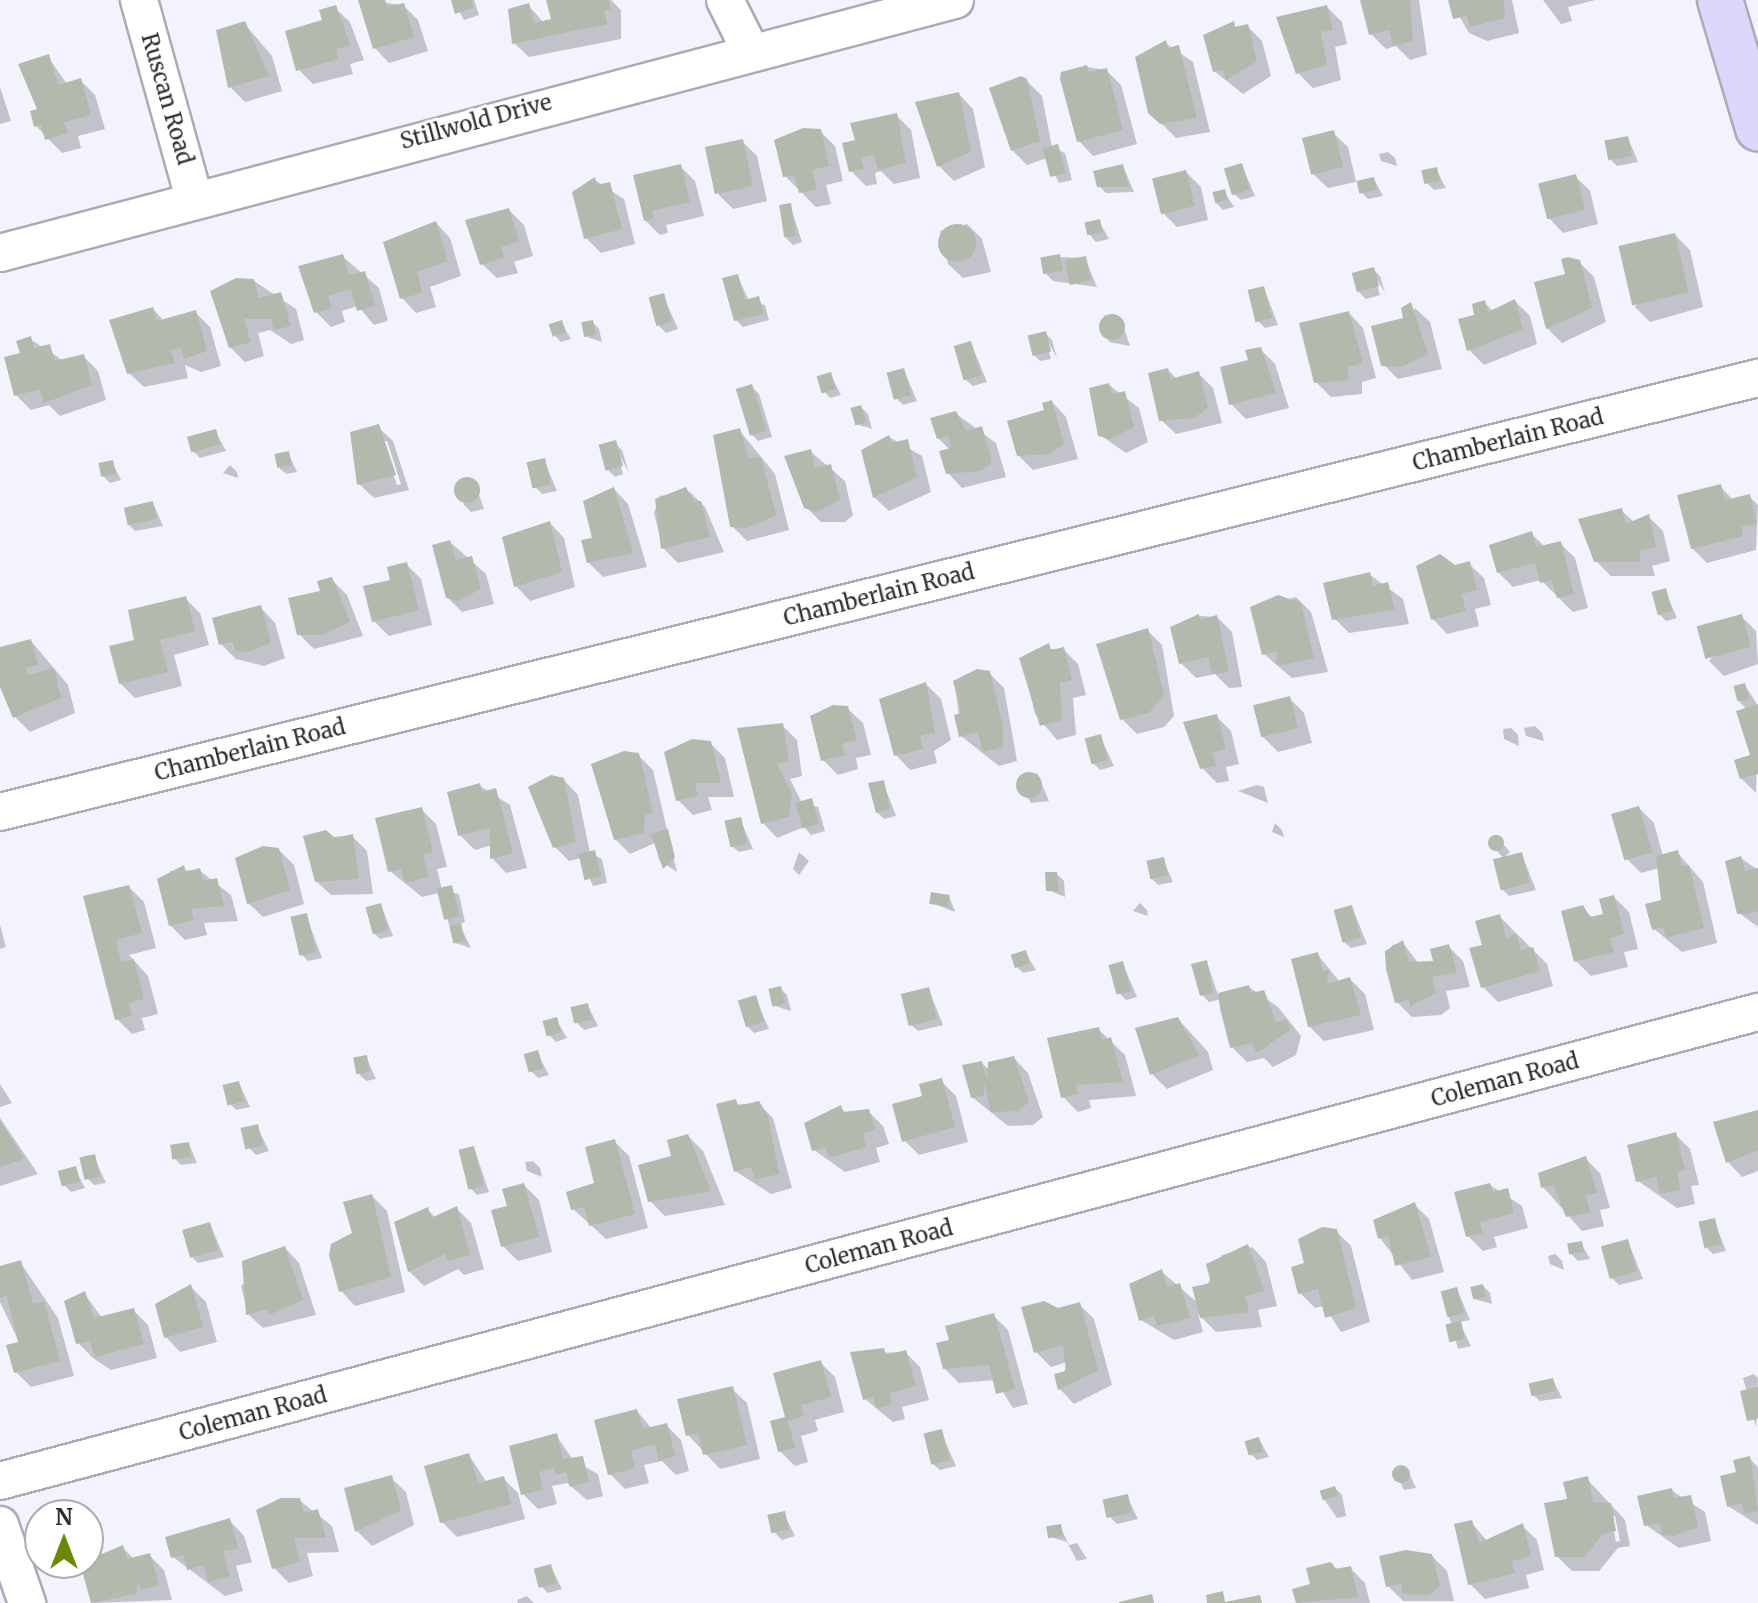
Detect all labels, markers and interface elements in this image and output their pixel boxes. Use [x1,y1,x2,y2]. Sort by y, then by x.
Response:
street label: Ruscan Road [136,30,198,168]
street label: Stillwold Drive [397,89,555,155]
street label: Chamberlain Road [1410,404,1606,476]
street label: Chamberlain Road [781,559,977,631]
street label: Chamberlain Road [152,714,348,786]
street label: Coleman Road [1428,1048,1582,1112]
street label: Coleman Road [802,1215,956,1279]
street label: Coleman Road [176,1382,330,1446]
north arrow [24,1499,104,1579]
text: N [55,1503,73,1531]

